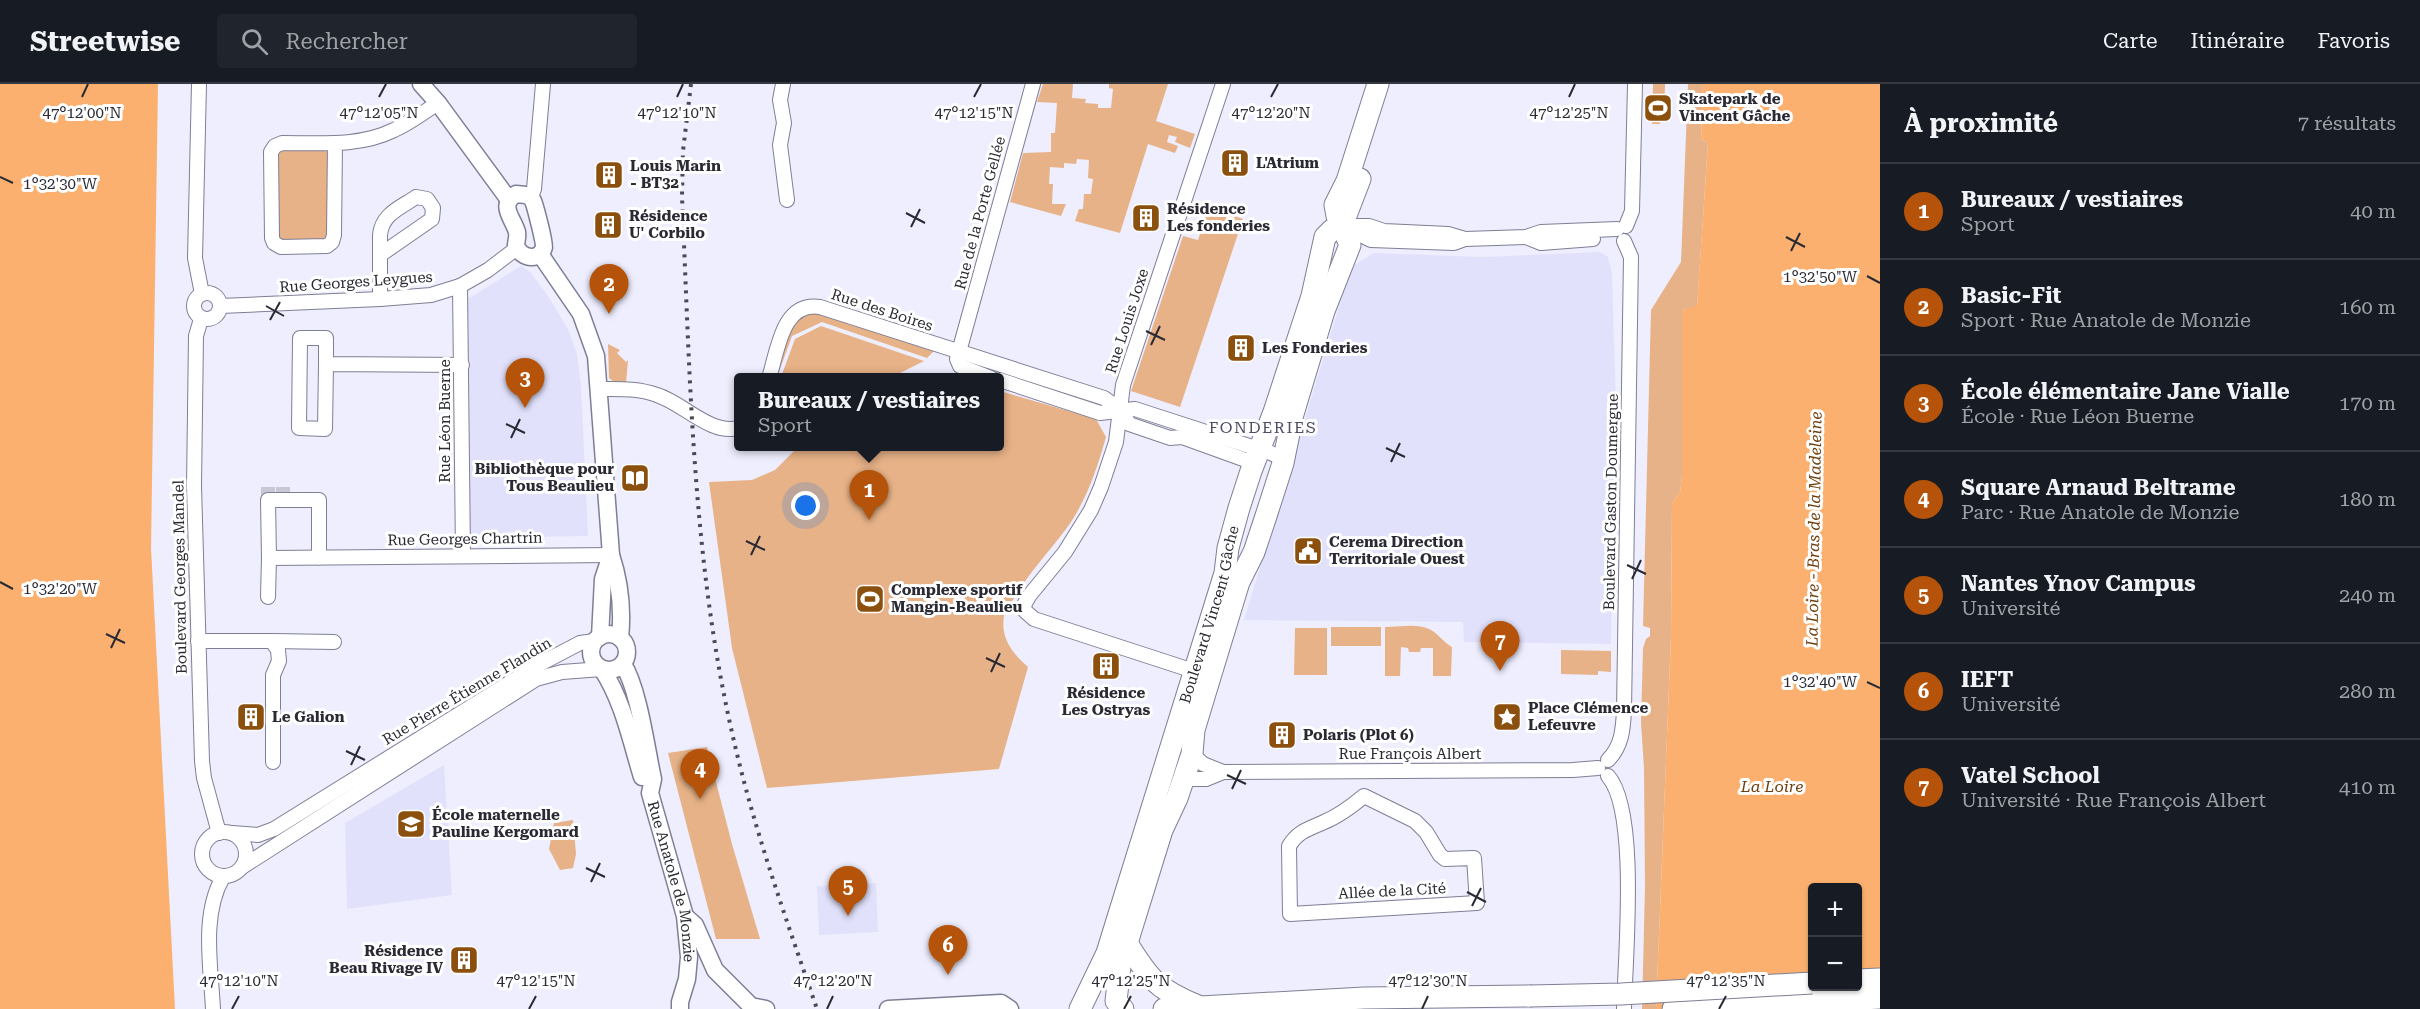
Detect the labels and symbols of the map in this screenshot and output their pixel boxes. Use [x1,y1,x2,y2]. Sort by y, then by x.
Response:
place label: Skatepark de Vincent Gâche [1679,90,1790,125]
sports icon: Skatepark de Vincent Gâche [1642,92,1674,124]
text: 47°12'00"N [42,104,122,122]
text: 47°12'05"N [339,104,419,122]
text: 47°12'10"N [637,104,717,122]
text: 47°12'15"N [934,104,1014,122]
text: 47°12'20"N [1231,104,1311,122]
text: 47°12'25"N [1529,104,1609,122]
street label: Rue de la Porte Gellée [951,134,1009,292]
building icon: L'Atrium [1219,147,1251,179]
place label: L'Atrium [1256,154,1320,172]
place label: Louis Marin - BT32 [630,157,721,192]
building icon: Louis Marin - BT32 [593,159,625,191]
text: 1°32'30"W [23,175,98,193]
place label: Résidence Les fonderies [1167,200,1270,235]
building icon: Résidence Les fonderies [1130,202,1162,234]
place label: Résidence U' Corbilo [629,207,708,242]
building icon: Résidence U' Corbilo [592,209,624,241]
pin: 2 [590,264,628,314]
street label: Rue Louis Joxe [1102,266,1152,376]
street label: Rue Georges Leygues [279,268,433,296]
text: 1°32'50"W [1783,268,1858,286]
street label: Rue des Boires [829,285,935,335]
building icon: Les Fonderies [1225,332,1257,364]
place label: Les Fonderies [1262,339,1368,357]
pin: 3 [506,358,544,408]
street label: Rue Léon Buerne [436,359,454,483]
street label: Boulevard Gaston Doumergue [1600,393,1622,611]
water label: La Loire - Bras de la Madeleine [1802,411,1826,648]
district label: FONDERIES [1209,418,1317,437]
place label: Bibliothèque pour Tous Beaulieu [475,460,614,495]
library icon: Bibliothèque pour Tous Beaulieu [619,462,651,494]
pin: 1 [850,470,888,520]
street label: Boulevard Georges Mandel [169,479,191,674]
your location [791,491,820,520]
street label: Boulevard Vincent Gâche [1176,523,1243,706]
street label: Rue Georges Chartrin [387,529,543,549]
place label: Cerema Direction Territoriale Ouest [1329,533,1465,568]
public building icon: Cerema Direction Territoriale Ouest [1292,535,1324,567]
text: 1°32'20"W [23,580,98,598]
place label: Complexe sportif Mangin-Beaulieu [891,581,1023,616]
sports icon: Complexe sportif Mangin-Beaulieu [854,583,886,615]
pin: 7 [1480,622,1520,671]
street label: Rue Pierre Étienne Flandin [379,633,555,749]
building icon: Résidence Les Ostryas [1090,650,1122,682]
text: 1°32'40"W [1783,673,1858,691]
place label: Résidence Les Ostryas [1062,684,1150,719]
place label: Place Clémence Lefeuvre [1528,699,1649,734]
building icon: Le Galion [235,701,267,733]
place icon: Place Clémence Lefeuvre [1491,701,1523,733]
place label: Le Galion [272,708,345,726]
building icon: Polaris (Plot 6) [1266,719,1298,751]
place label: Polaris (Plot 6) [1303,726,1414,744]
street label: Rue François Albert [1339,745,1482,763]
pin: 4 [680,750,720,799]
water label: La Loire [1740,777,1803,796]
street label: Rue Anatole de Monzie [644,799,698,963]
place label: École maternelle Pauline Kergomard [432,805,579,841]
school or university icon: École maternelle Pauline Kergomard [395,808,427,840]
pin: 5 [828,866,868,916]
street label: Allée de la Cité [1338,879,1446,903]
pin: 6 [928,926,968,975]
place label: Résidence Beau Rivage IV [329,942,443,977]
building icon: Résidence Beau Rivage IV [448,944,480,976]
text: 47°12'10"N [199,972,279,990]
text: 47°12'15"N [496,972,576,990]
text: 47°12'20"N [793,972,873,990]
text: 47°12'25"N [1091,972,1171,990]
text: 47°12'30"N [1388,972,1468,990]
text: 47°12'35"N [1686,972,1766,990]

